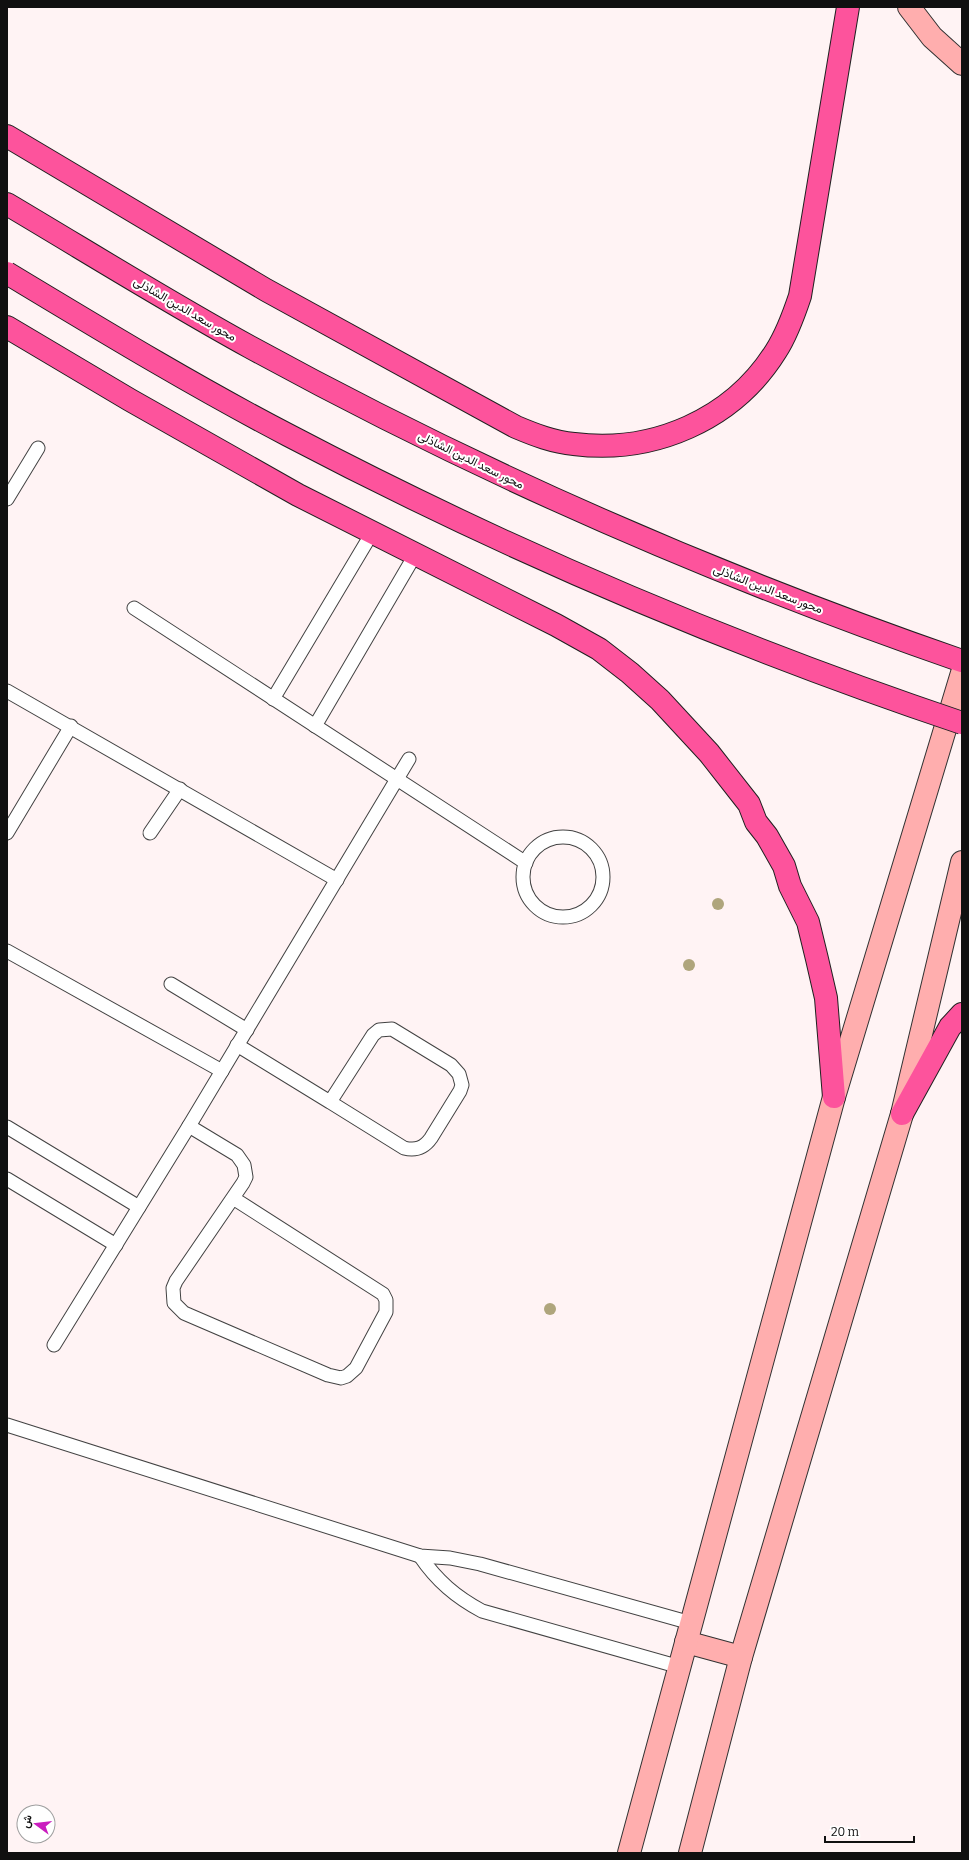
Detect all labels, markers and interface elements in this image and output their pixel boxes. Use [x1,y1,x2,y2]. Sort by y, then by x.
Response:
street label: محور سعد الدين الشاذلى [131,274,239,345]
street label: محور سعد الدين الشاذلى [415,428,526,493]
street label: محور سعد الدين الشاذلى [711,562,825,617]
north arrow [16,1804,56,1844]
text: ش [19,1813,35,1830]
scale bar [825,1818,914,1844]
text: 20 m [831,1825,860,1839]

